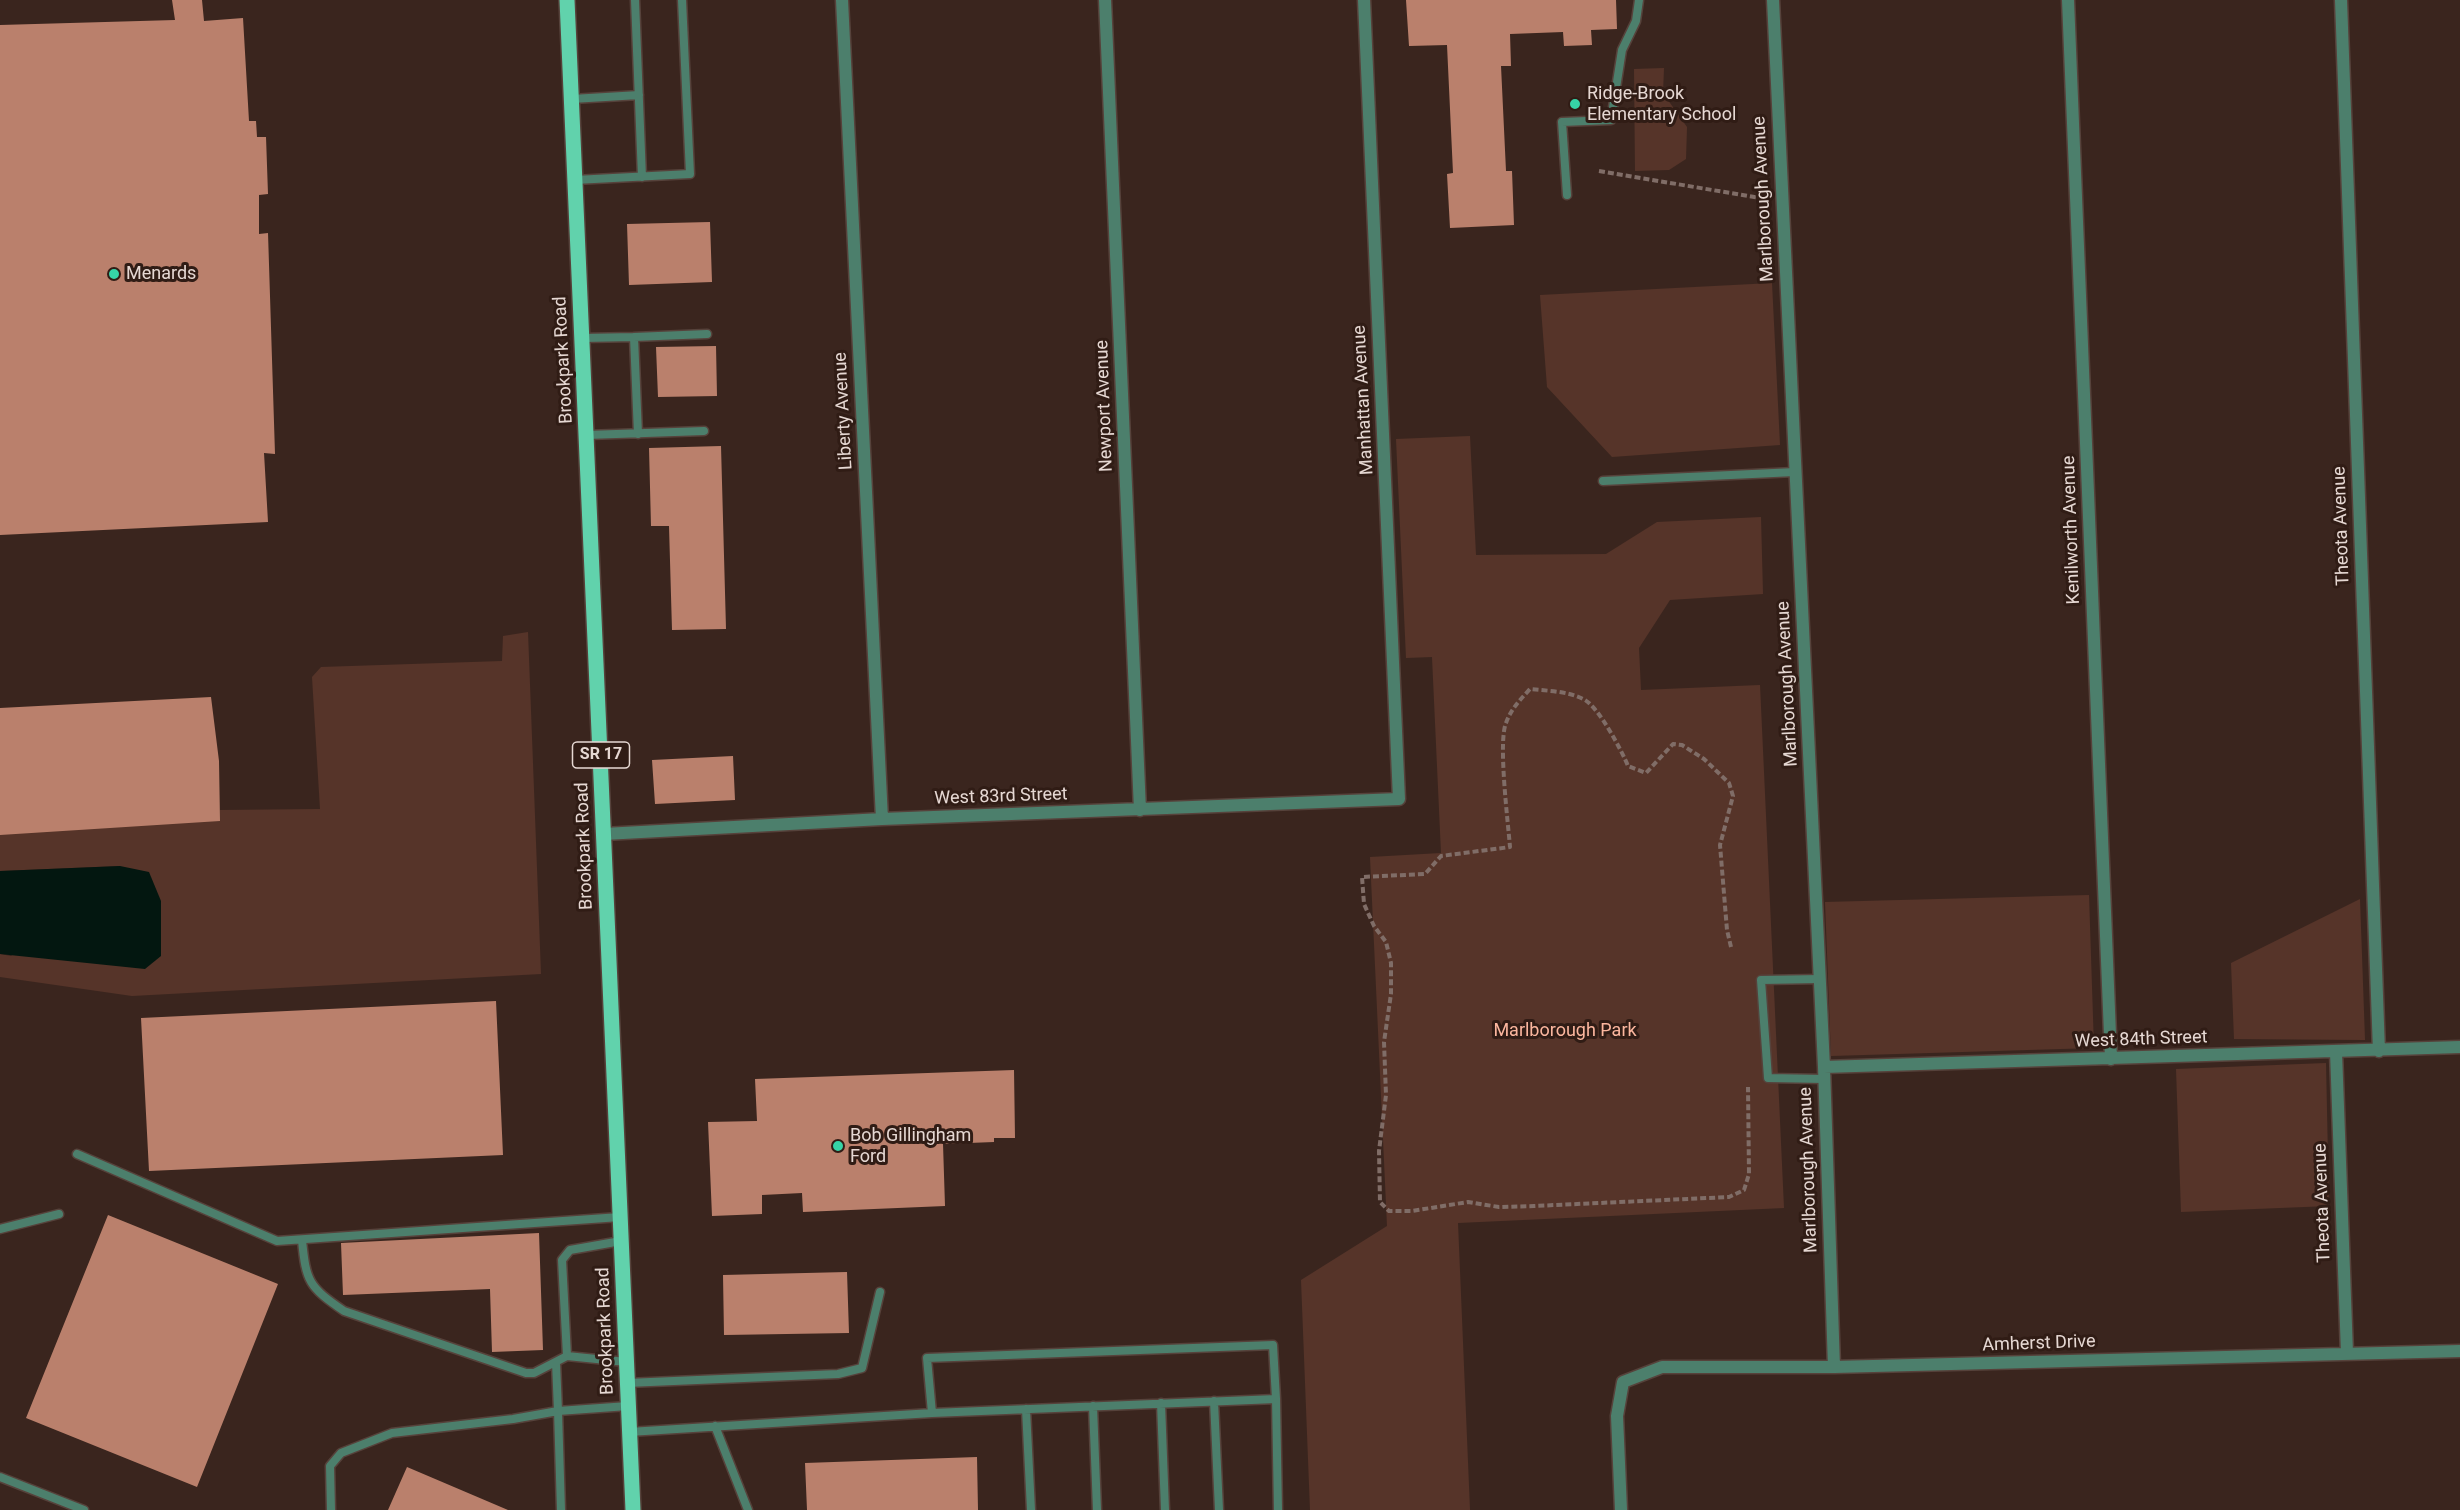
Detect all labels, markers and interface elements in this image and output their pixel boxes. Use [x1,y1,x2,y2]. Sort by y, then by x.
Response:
place label: Ridge-Brook Elementary School [1587,83,1736,125]
marker: Ridge-Brook Elementary School [1568,97,1582,111]
street label: Marlborough Avenue [1749,116,1779,282]
place label: Menards [126,263,196,285]
marker: Menards [107,267,121,281]
street label: Brookpark Road [550,296,578,424]
street label: Manhattan Avenue [1349,325,1379,475]
street label: Newport Avenue [1092,340,1118,472]
street label: Liberty Avenue [830,352,858,470]
street label: Kenilworth Avenue [2059,455,2085,605]
street label: Theota Avenue [2329,466,2355,586]
street label: Marlborough Avenue [1773,601,1803,767]
road number: SR 17 [572,742,630,768]
street label: Brookpark Road [572,782,598,910]
street label: West 83rd Street [934,784,1068,810]
park label: Marlborough Park [1493,1020,1637,1042]
street label: West 84th Street [2074,1027,2208,1053]
street label: Marlborough Avenue [1795,1087,1823,1253]
place label: Bob Gillingham Ford [850,1125,971,1168]
marker: Bob Gillingham Ford [831,1139,845,1153]
street label: Theota Avenue [2310,1143,2336,1263]
street label: Brookpark Road [593,1267,619,1395]
street label: Amherst Drive [1982,1331,2096,1357]

